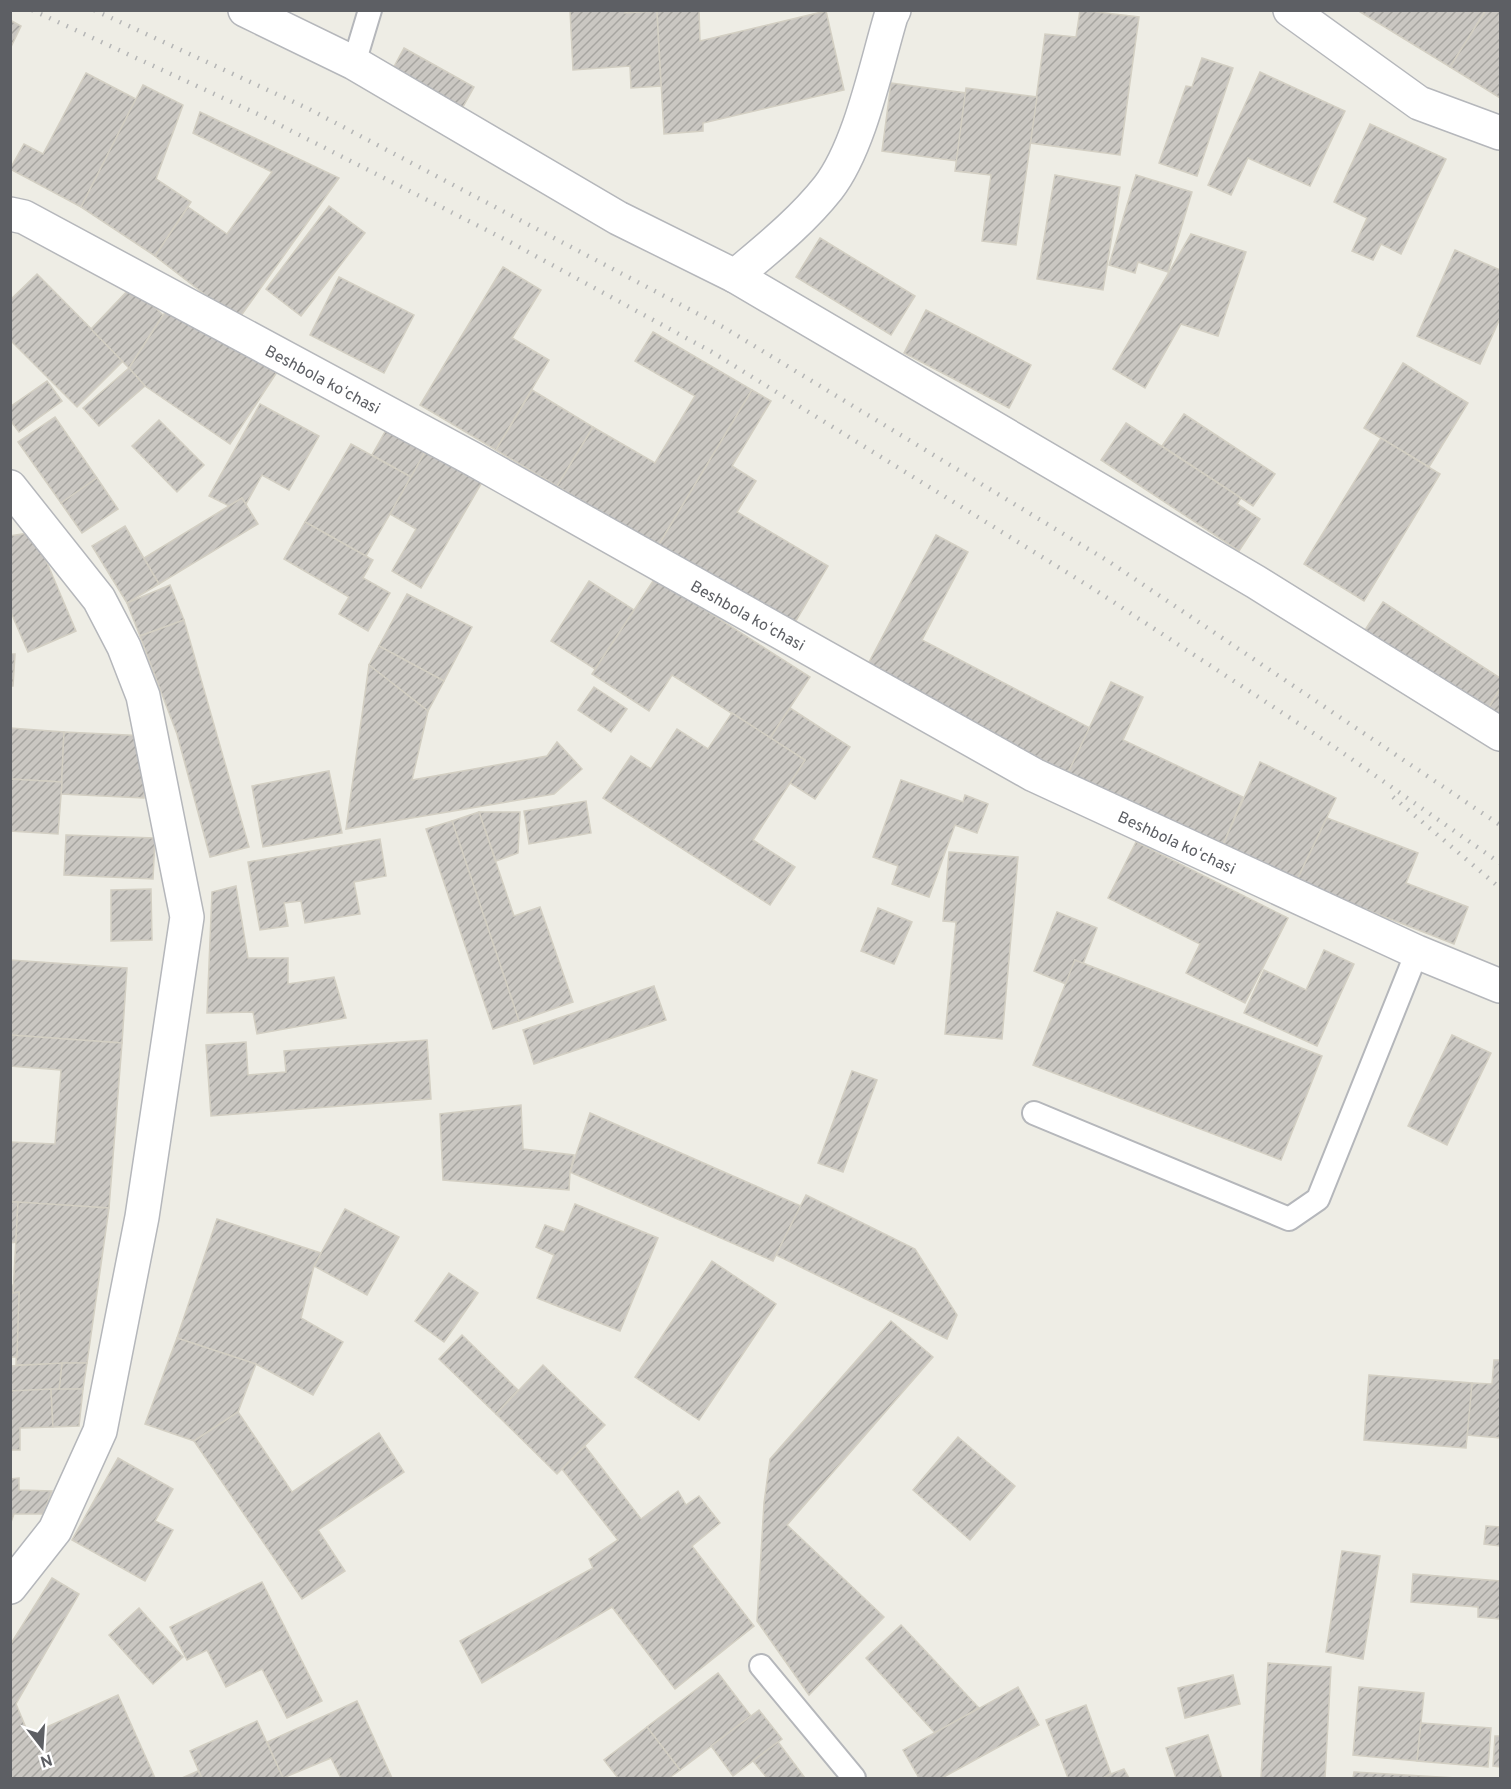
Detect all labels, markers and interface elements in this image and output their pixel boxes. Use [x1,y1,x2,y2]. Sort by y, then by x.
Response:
street label: Beshbola koʻchasi [261,342,383,420]
street label: Beshbola koʻchasi [686,577,808,656]
street label: Beshbola koʻchasi [1114,808,1238,880]
north arrow [12,1717,72,1777]
text: N [37,1748,54,1771]

